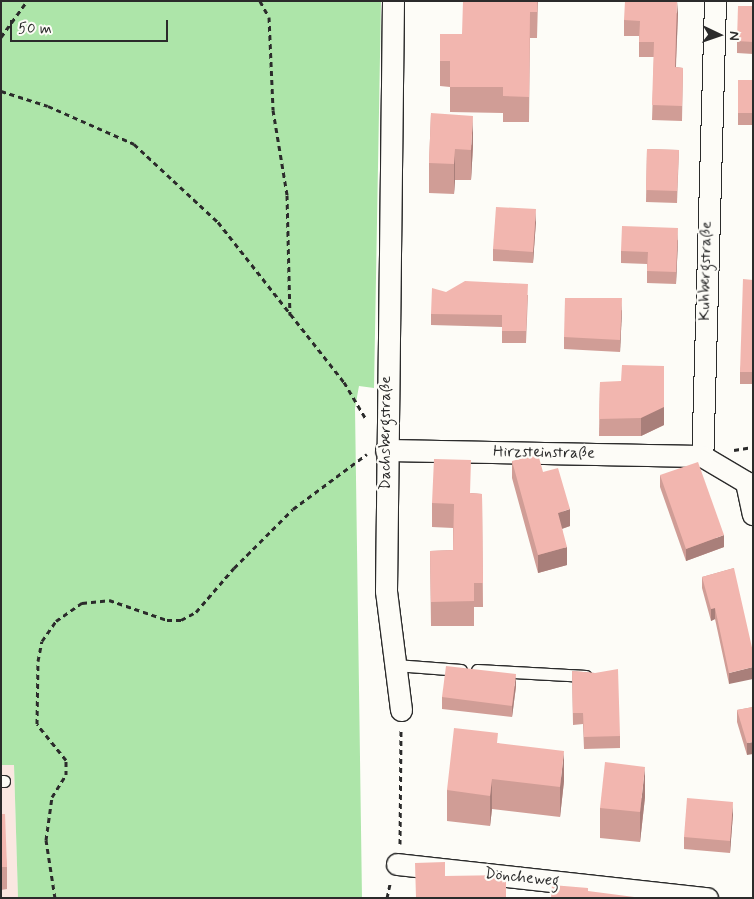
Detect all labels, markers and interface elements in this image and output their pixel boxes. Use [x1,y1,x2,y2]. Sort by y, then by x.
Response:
scale bar [12,10,170,42]
north arrow [694,10,744,60]
text: 50 m [18,19,52,39]
text: N [725,31,743,41]
street label: Kuhbergstraße [696,221,716,321]
street label: Dachsbergstraße [376,376,396,490]
street label: Hirzsteinstraße [493,443,595,463]
street label: Döncheweg [484,865,560,891]

